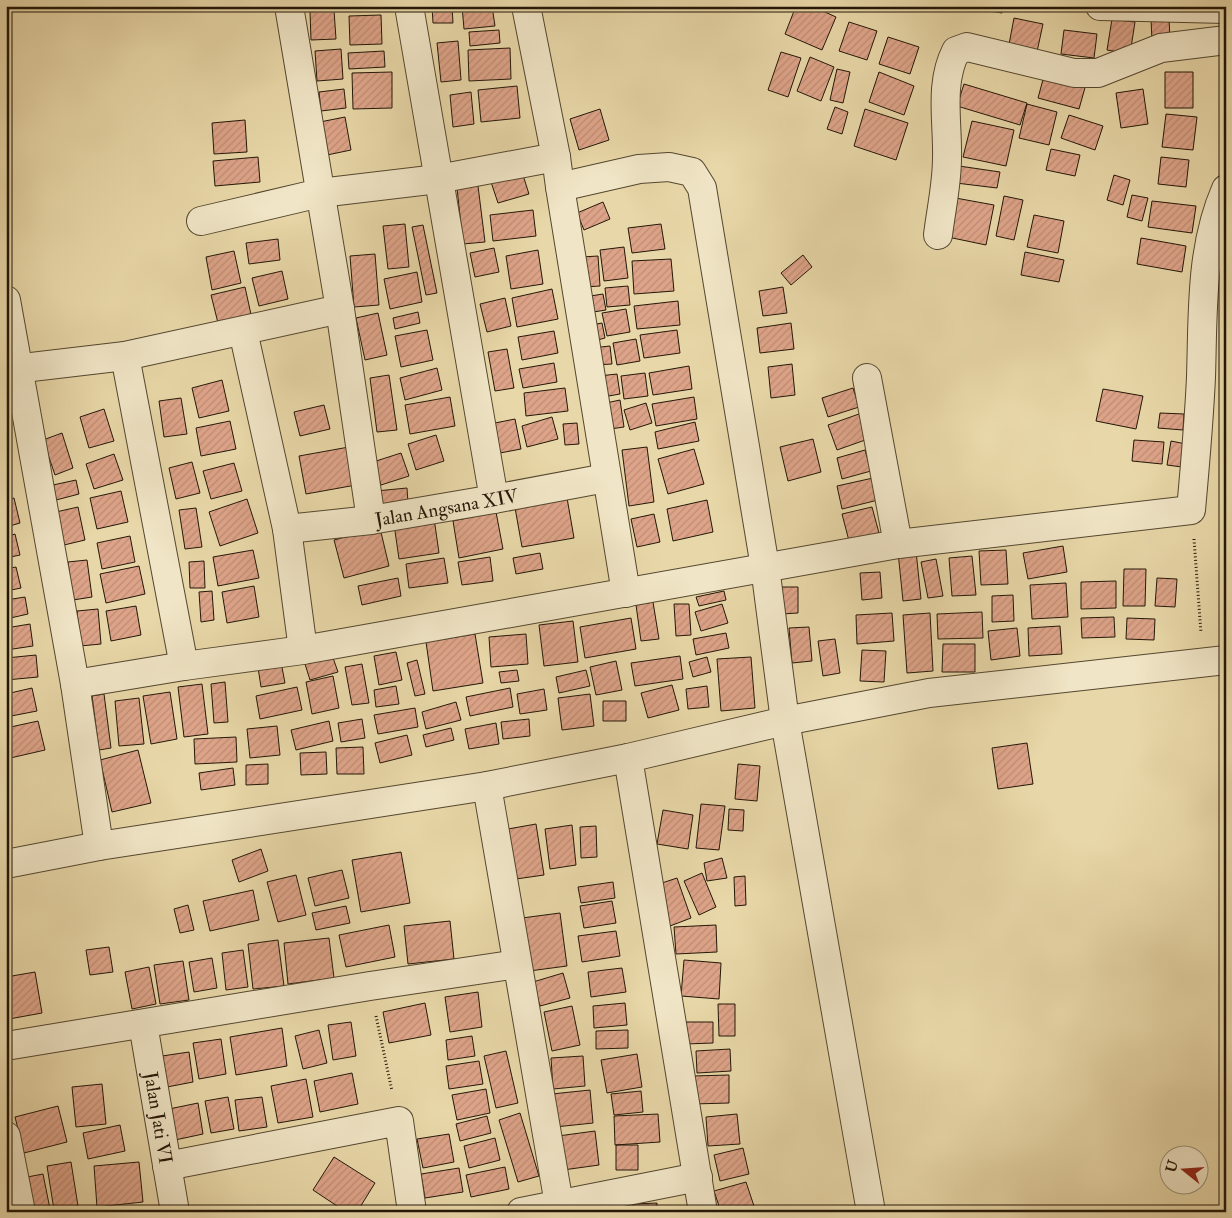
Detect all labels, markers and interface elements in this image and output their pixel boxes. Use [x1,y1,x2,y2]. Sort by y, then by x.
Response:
street label: Jalan Angsana XIV [372,484,521,532]
street label: Jalan Jati VI [138,1069,178,1166]
north arrow [1160,1146,1210,1196]
text: U [1162,1158,1182,1174]

